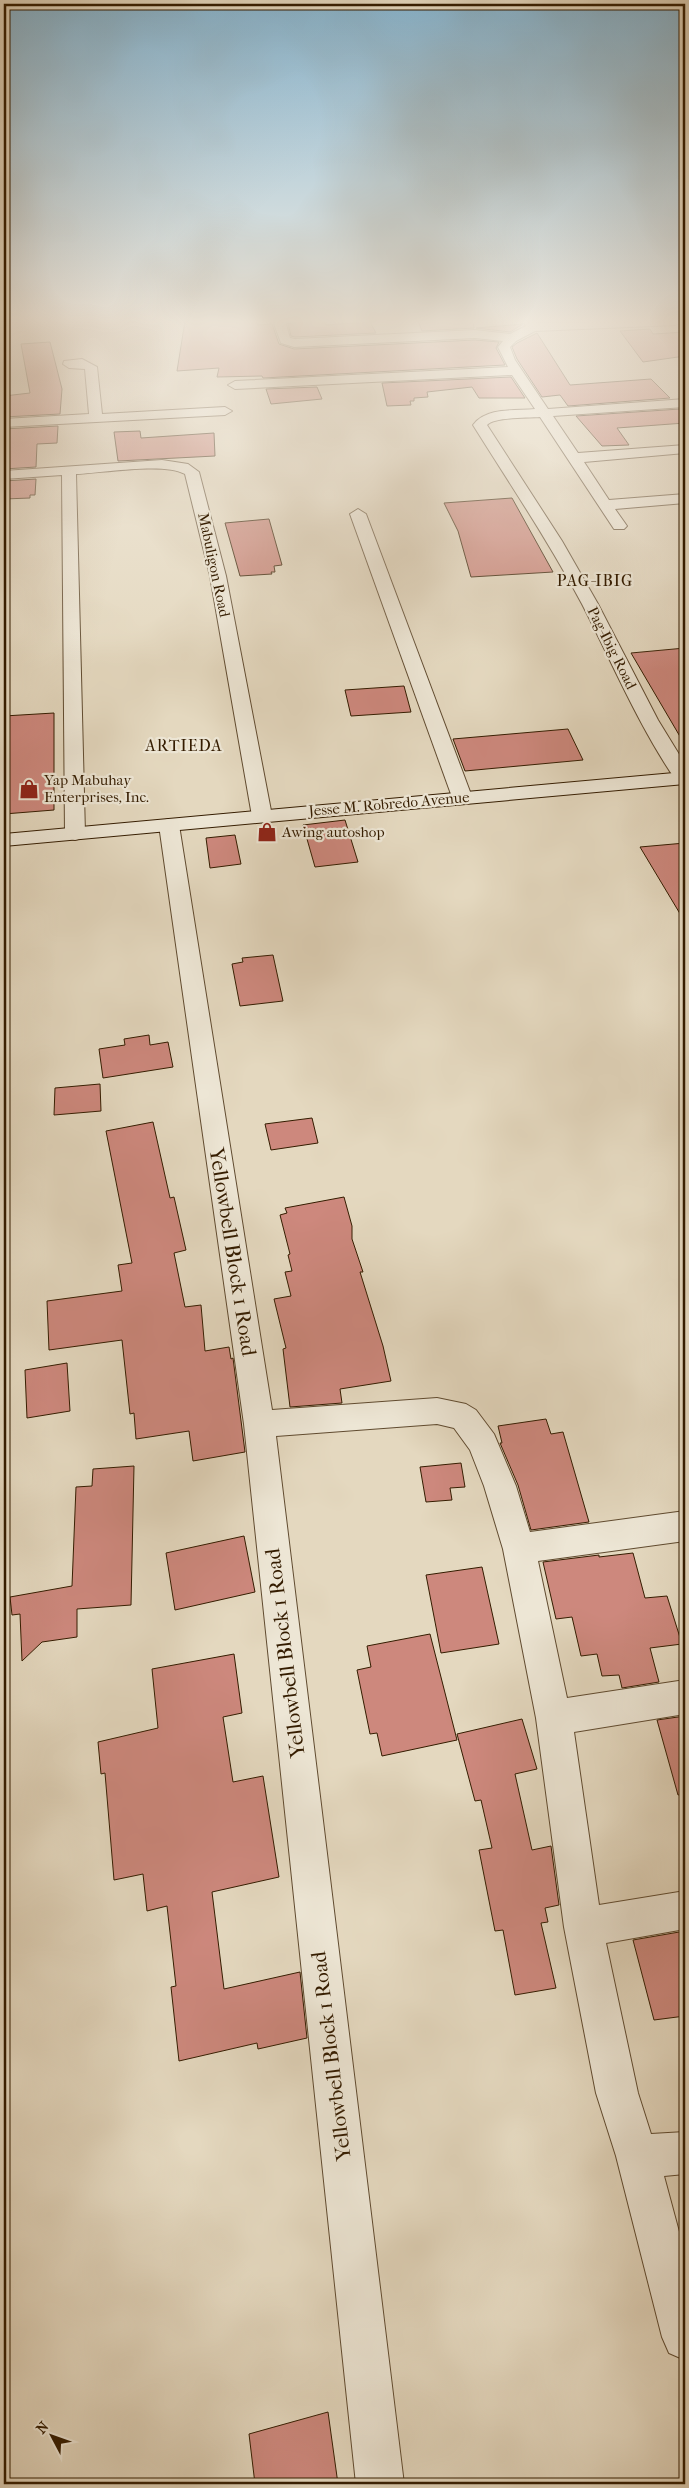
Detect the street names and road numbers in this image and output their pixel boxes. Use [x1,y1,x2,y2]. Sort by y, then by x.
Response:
street label: Mabuligon Road [194,511,234,620]
street label: Pag-Ibig Road [583,604,641,693]
street label: Jesse M. Robredo Avenue [307,788,471,820]
street label: Yellowbell Block 1 Road [205,1145,261,1358]
street label: Yellowbell Block 1 Road [260,1546,310,1760]
street label: Yellowbell Block 1 Road [306,1949,356,2163]

